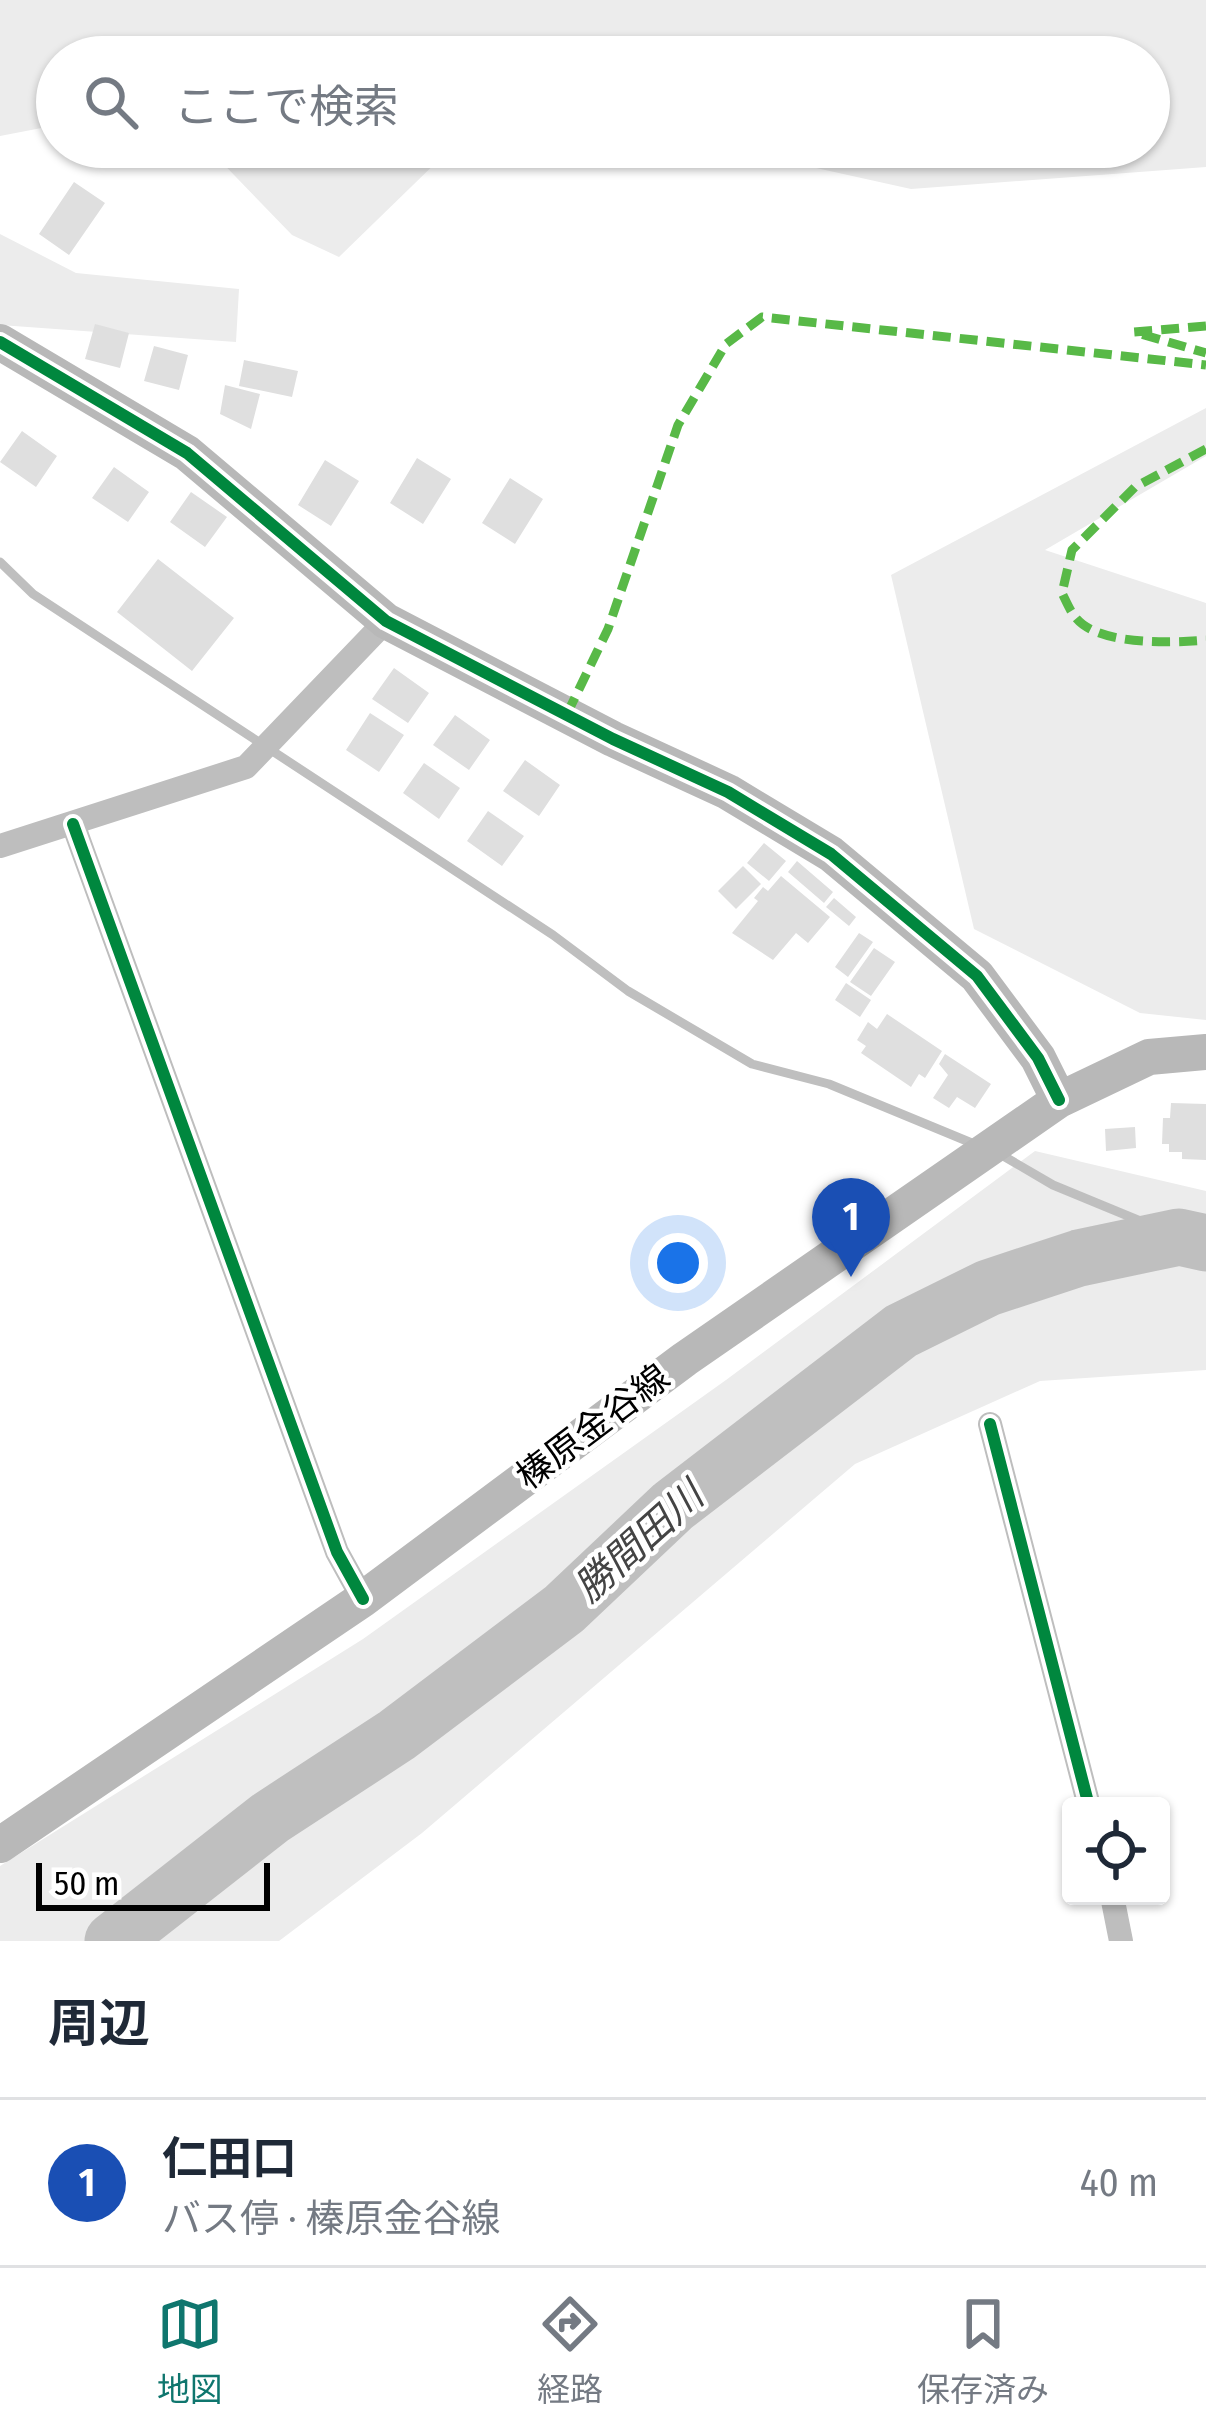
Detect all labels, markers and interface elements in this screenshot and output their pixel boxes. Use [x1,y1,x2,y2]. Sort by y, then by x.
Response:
search box [36,36,1170,168]
icon: search [78,69,144,135]
text: ここで検索 [174,80,399,134]
pin: 1 [812,1178,890,1277]
your location [648,1233,708,1293]
street label: 榛原金谷線 [508,1355,678,1499]
water label: 勝間田川 [566,1470,715,1611]
map controls [1062,1797,1170,1905]
button: locate [1062,1797,1170,1905]
scale bar [36,1857,270,1910]
text: 50 m [54,1864,119,1904]
text: 周辺 [48,1993,150,2055]
text: 仁田口 [162,2132,297,2186]
text: 1 [79,2160,95,2206]
text: 40 m [1080,2160,1158,2206]
text: バス停 · 榛原金谷線 [162,2196,501,2242]
tab: 地図 [157,2291,223,2411]
tab: 経路 [537,2291,603,2411]
tab: 保存済み [917,2291,1049,2411]

